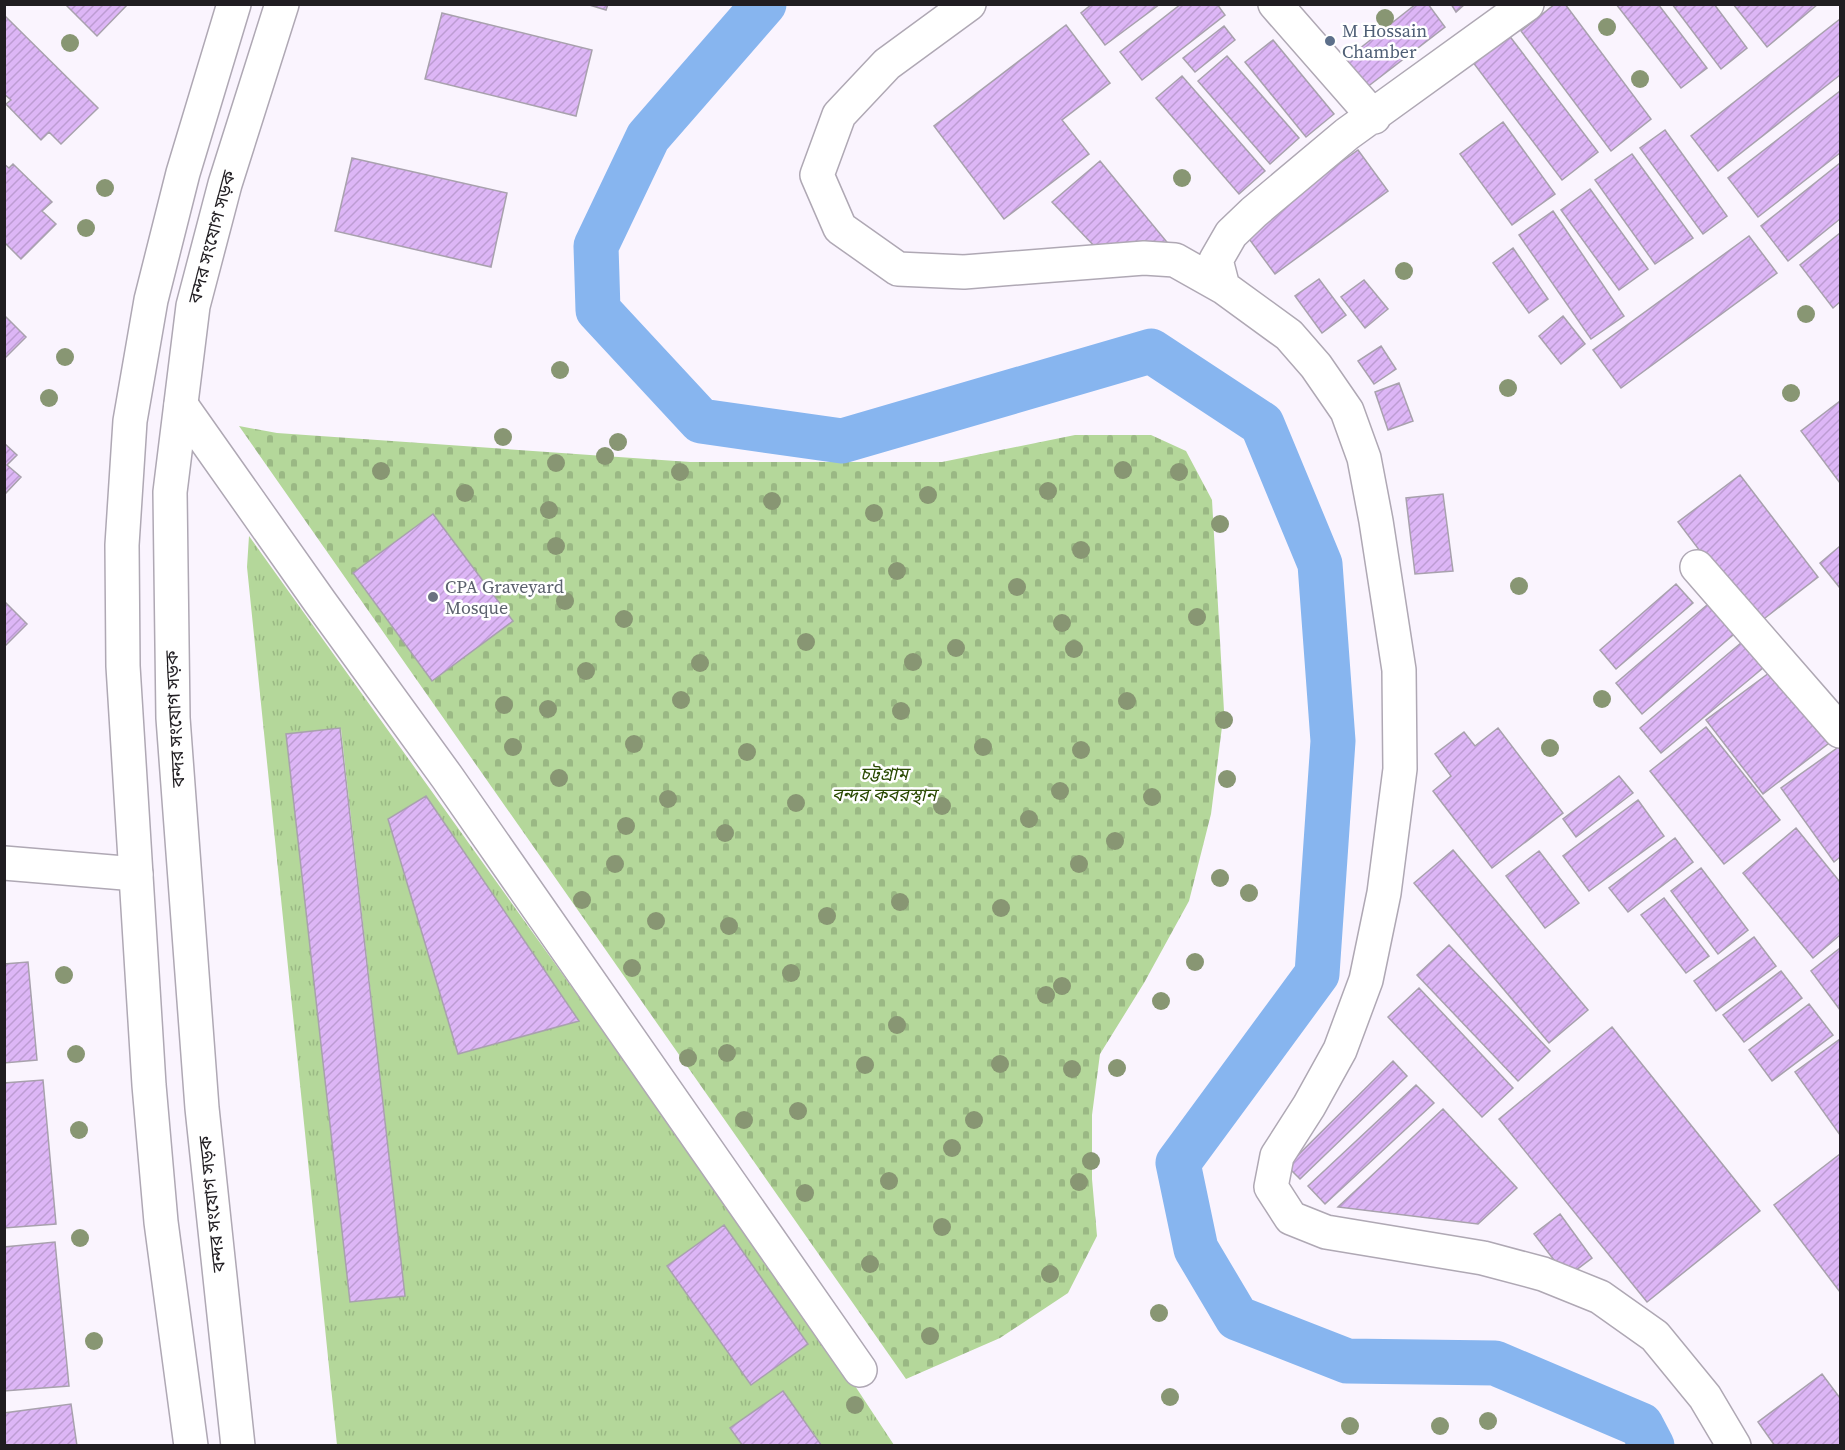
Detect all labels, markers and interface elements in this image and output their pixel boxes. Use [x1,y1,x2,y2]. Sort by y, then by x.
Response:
place label: M Hossain Chamber [1342,18,1427,64]
marker: M Hossain Chamber [1323,34,1337,48]
street label: বন্দর সংযোগ সড়ক [181,167,241,307]
place label: CPA Graveyard Mosque [445,574,564,620]
marker: CPA Graveyard Mosque [426,590,440,604]
street label: বন্দর সংযোগ সড়ক [158,649,191,789]
park label: চট্টগ্রাম বন্দর কবরস্থান [832,761,939,807]
street label: বন্দর সংযোগ সড়ক [192,1134,231,1274]

